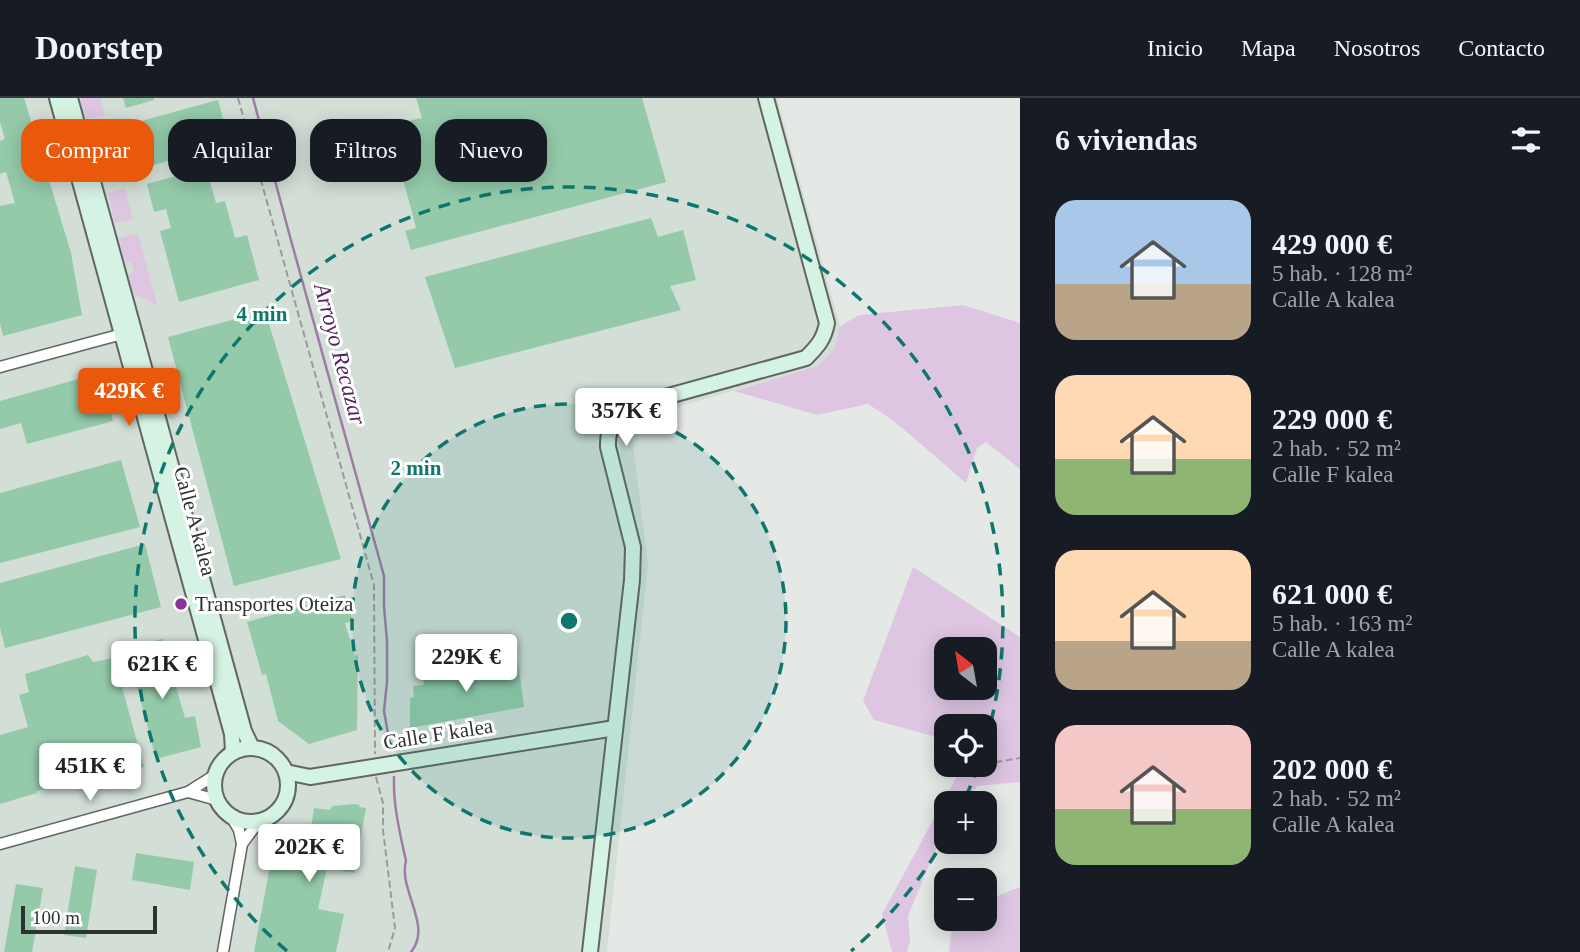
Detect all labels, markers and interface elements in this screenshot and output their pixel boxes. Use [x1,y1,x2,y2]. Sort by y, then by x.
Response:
text: Doorstep [35,30,163,66]
text: Inicio [1147,35,1203,61]
text: Mapa [1241,35,1296,61]
text: Nosotros [1334,35,1420,61]
text: Contacto [1458,35,1545,61]
chip: Comprar [21,119,154,182]
chip: Alquilar [168,119,296,182]
chip: Filtros [310,119,421,182]
chip: Nuevo [435,119,547,182]
icon: filters [1507,121,1545,159]
text: 6 viviendas [1055,123,1198,156]
text: 429 000 € [1272,227,1392,260]
icon: home [1111,228,1195,312]
text: 5 hab. · 128 m² [1272,261,1412,286]
water label: Arroyo Recazar [309,279,371,428]
text: Calle A kalea [1272,287,1395,312]
text: 4 min [237,302,288,326]
pin: 429K € [72,368,186,428]
text: 429K € [94,378,164,403]
pin: 357K € [569,388,683,448]
text: 357K € [591,398,661,423]
text: 229 000 € [1272,402,1392,435]
icon: home [1111,403,1195,487]
text: 2 hab. · 52 m² [1272,436,1401,461]
text: 2 min [391,456,442,480]
text: Calle F kalea [1272,462,1393,487]
street label: Calle A kalea [169,464,221,579]
text: 621 000 € [1272,577,1392,610]
icon: home [1111,578,1195,662]
place label: Transportes Oteiza [195,592,354,616]
marker: Transportes Oteiza [173,596,189,612]
centre of rings [557,609,581,633]
text: 5 hab. · 163 m² [1272,611,1412,636]
pin: 229K € [409,634,523,694]
north arrow [934,637,998,700]
map controls [934,637,997,931]
text: Calle A kalea [1272,637,1395,662]
pin: 621K € [105,642,219,701]
text: 229K € [431,644,501,669]
text: 621K € [127,651,197,676]
street label: Calle F kalea [381,713,495,755]
button: locate [934,714,997,777]
pin: 451K € [33,744,147,803]
text: 202 000 € [1272,752,1392,785]
text: 451K € [55,753,125,778]
icon: home [1111,753,1195,837]
text: 2 hab. · 52 m² [1272,786,1401,811]
button: + [934,791,997,854]
text: Calle A kalea [1272,812,1395,837]
pin: 202K € [252,824,366,884]
text: 202K € [274,834,344,859]
button: − [934,868,997,931]
scale bar [21,903,158,935]
text: 100 m [32,907,80,928]

